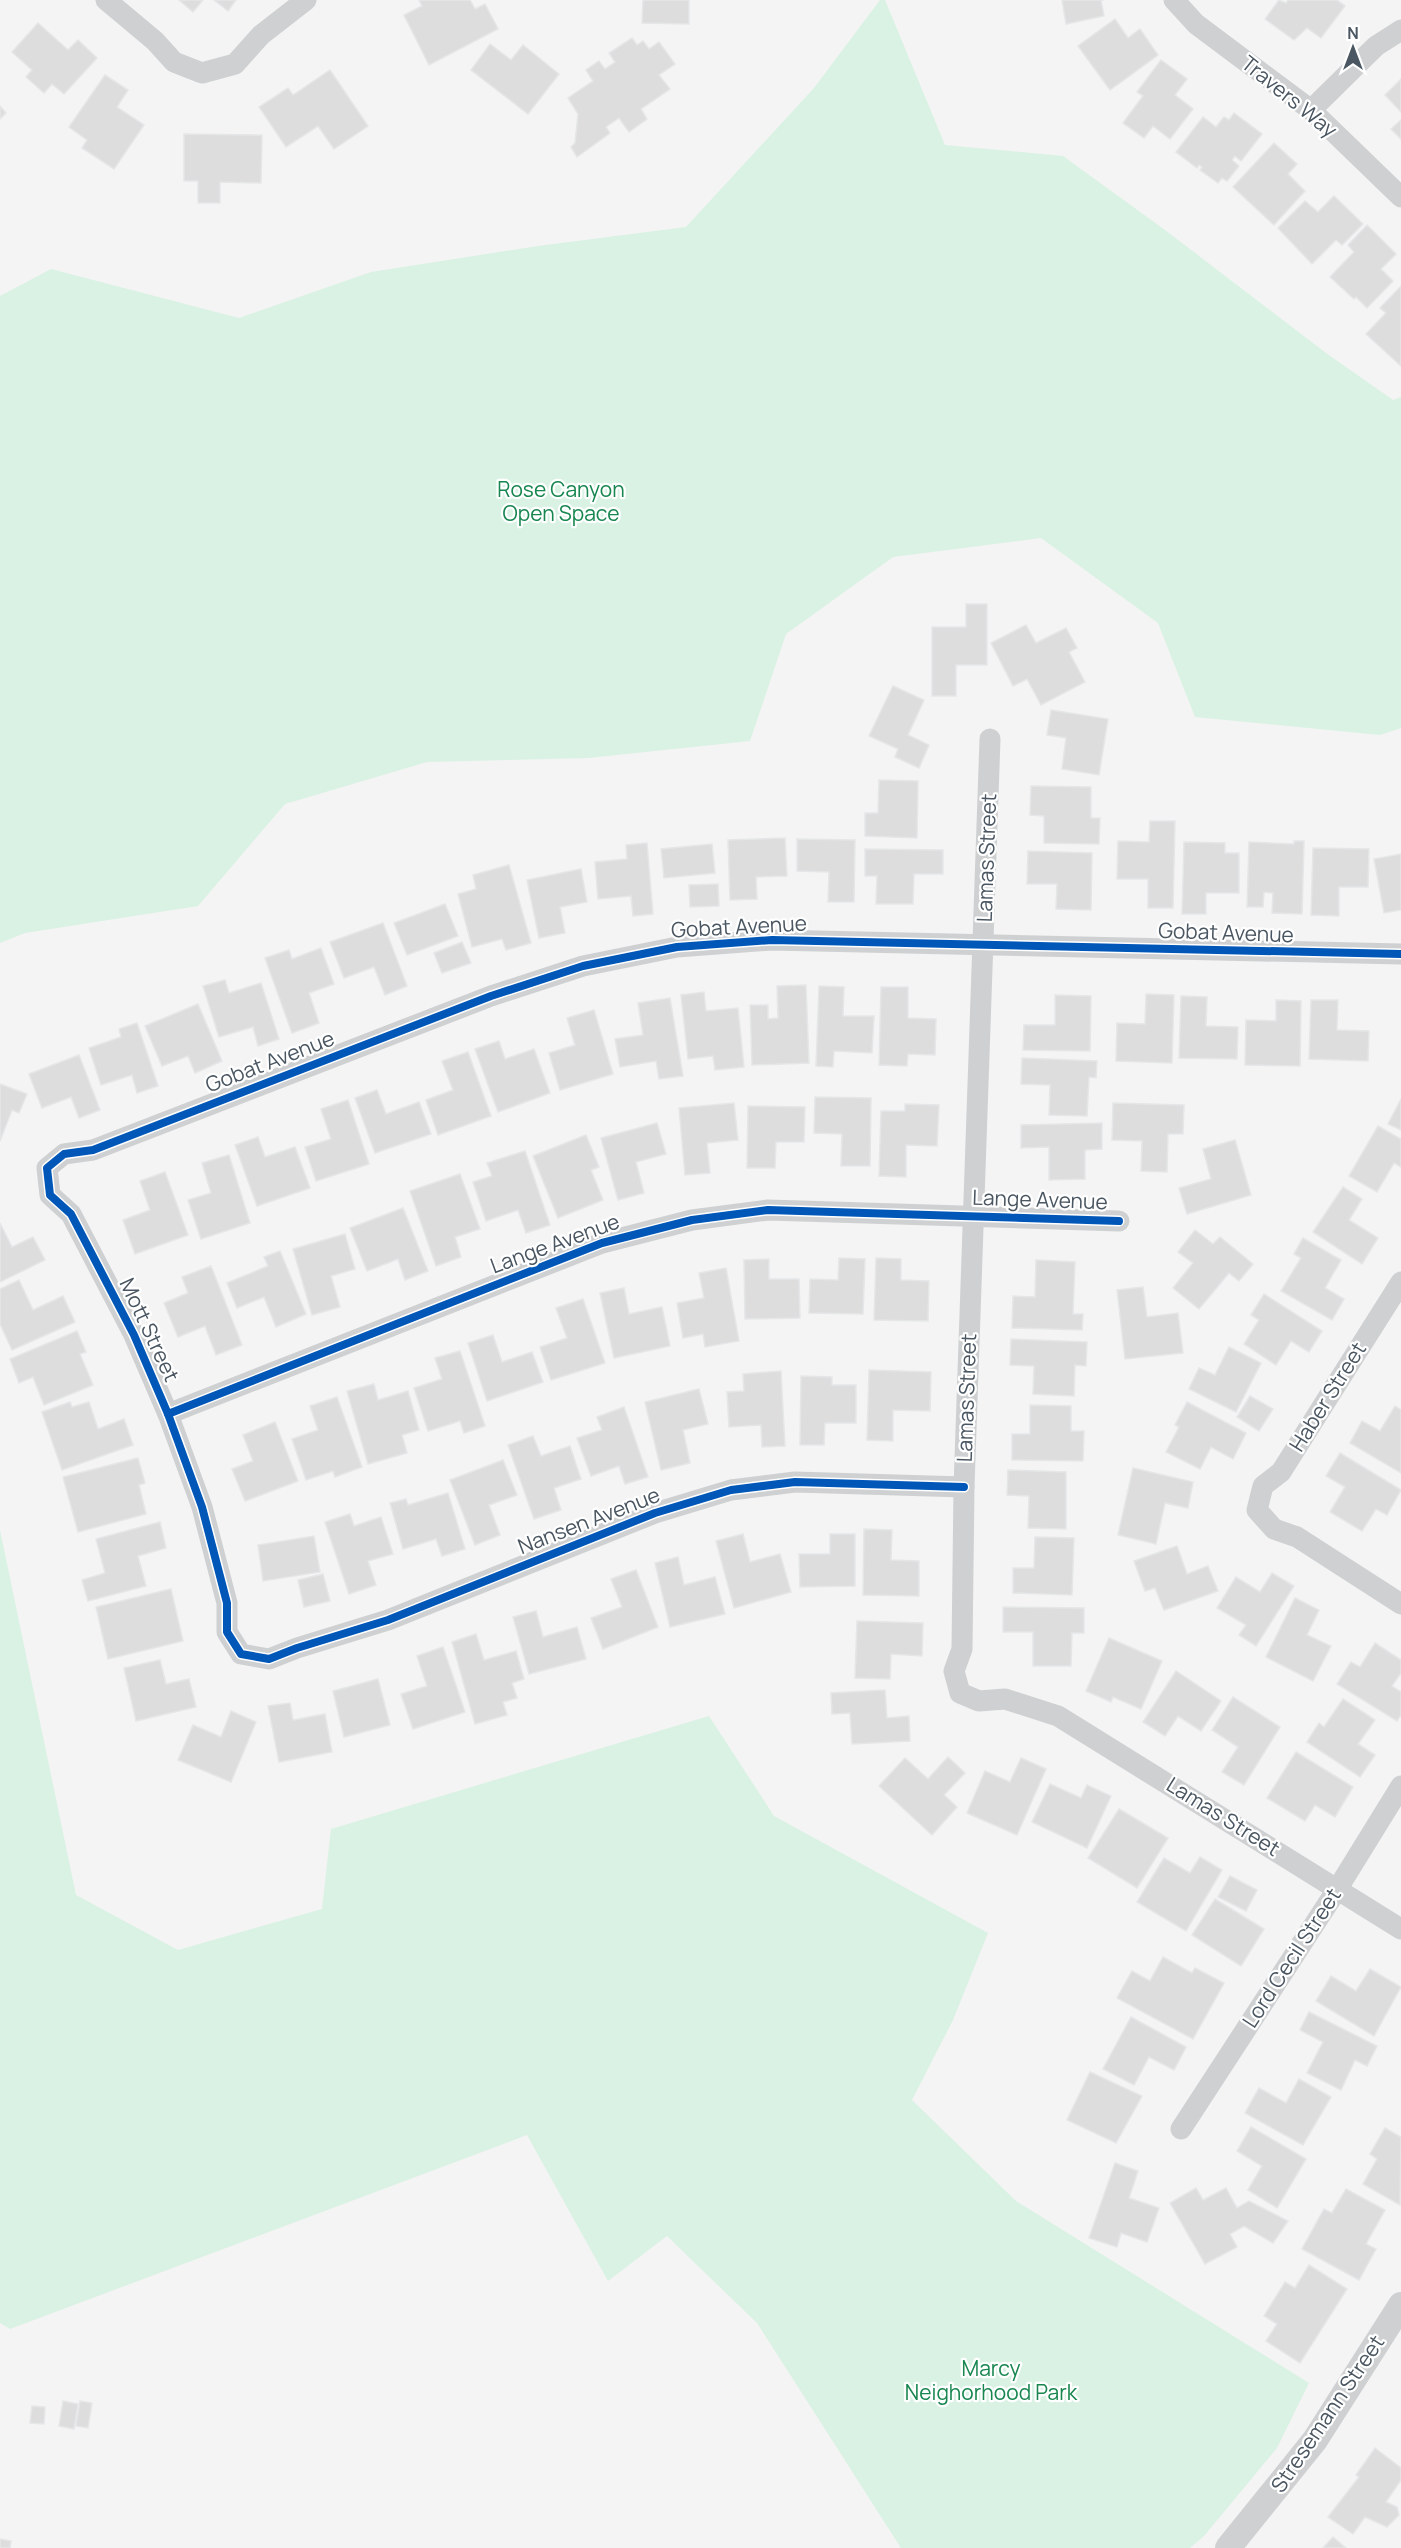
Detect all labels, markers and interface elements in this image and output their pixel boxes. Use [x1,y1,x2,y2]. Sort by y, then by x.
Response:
north arrow [1323,18,1383,78]
text: N [1347,22,1359,44]
street label: Travers Way [1236,49,1343,143]
park label: Rose Canyon Open Space [497,475,625,527]
street label: Lamas Street [970,793,1002,923]
street label: Gobat Avenue [670,908,808,944]
street label: Gobat Avenue [1158,916,1294,948]
street label: Gobat Avenue [201,1024,338,1098]
street label: Lange Avenue [972,1183,1108,1215]
street label: Lange Avenue [486,1207,623,1279]
street label: Mott Street [114,1273,186,1386]
street label: Lamas Street [950,1333,982,1463]
street label: Haber Street [1282,1336,1372,1457]
street label: Nansen Avenue [514,1480,664,1560]
street label: Lamas Street [1162,1770,1286,1862]
street label: Lord Cecil Street [1235,1882,1347,2033]
street label: Stresemann Street [1264,2329,1390,2498]
park label: Marcy Neighorhood Park [905,2354,1078,2406]

